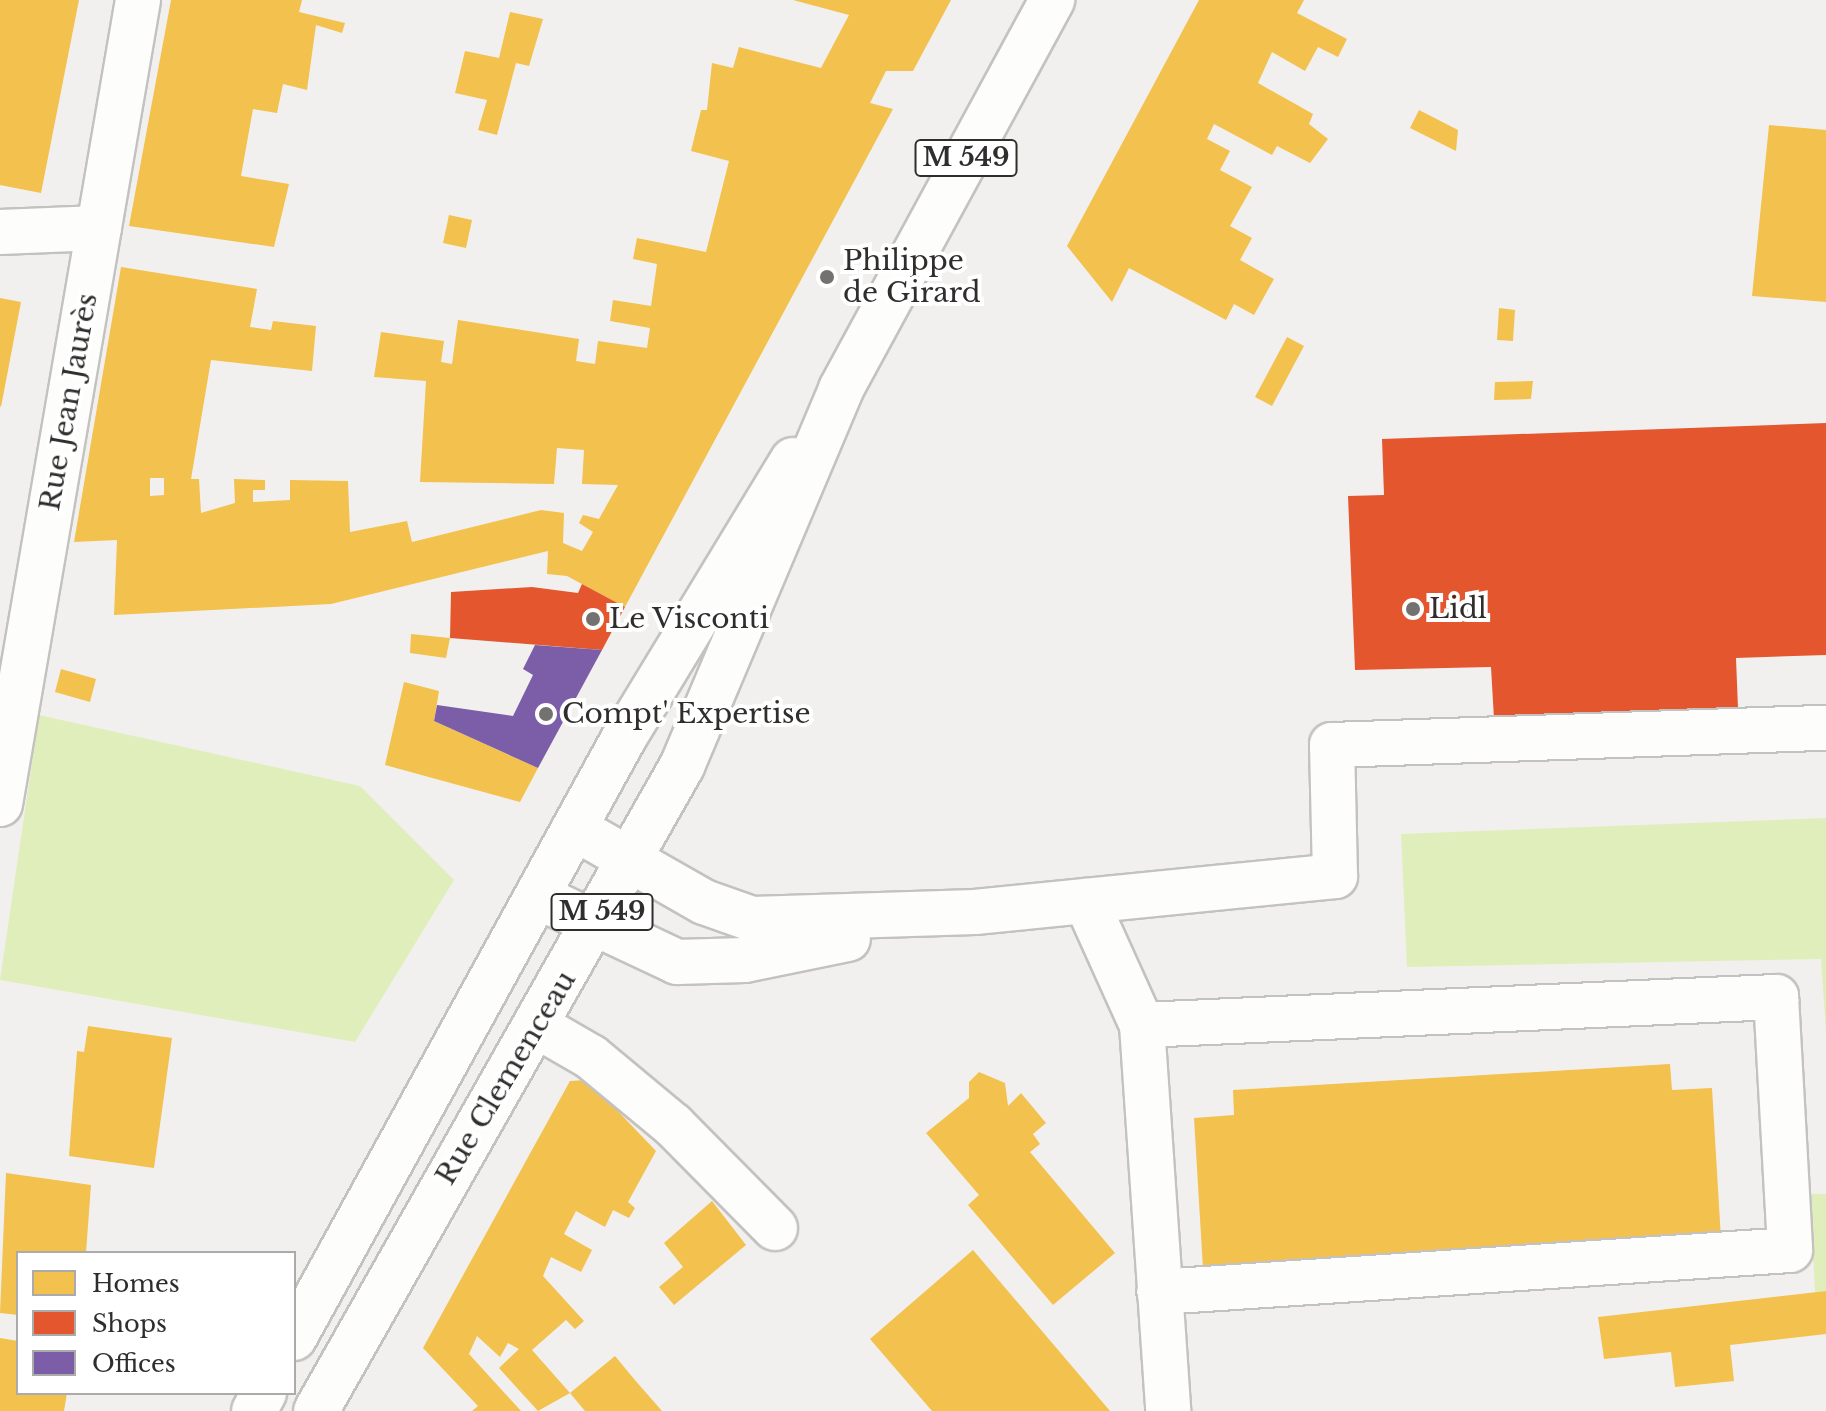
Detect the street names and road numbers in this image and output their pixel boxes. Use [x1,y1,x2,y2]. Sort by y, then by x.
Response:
road number: M 549 [914,136,1018,180]
street label: Rue Jean Jaurès [33,291,105,513]
road number: M 549 [550,890,654,934]
street label: Rue Clemenceau [429,965,583,1191]

